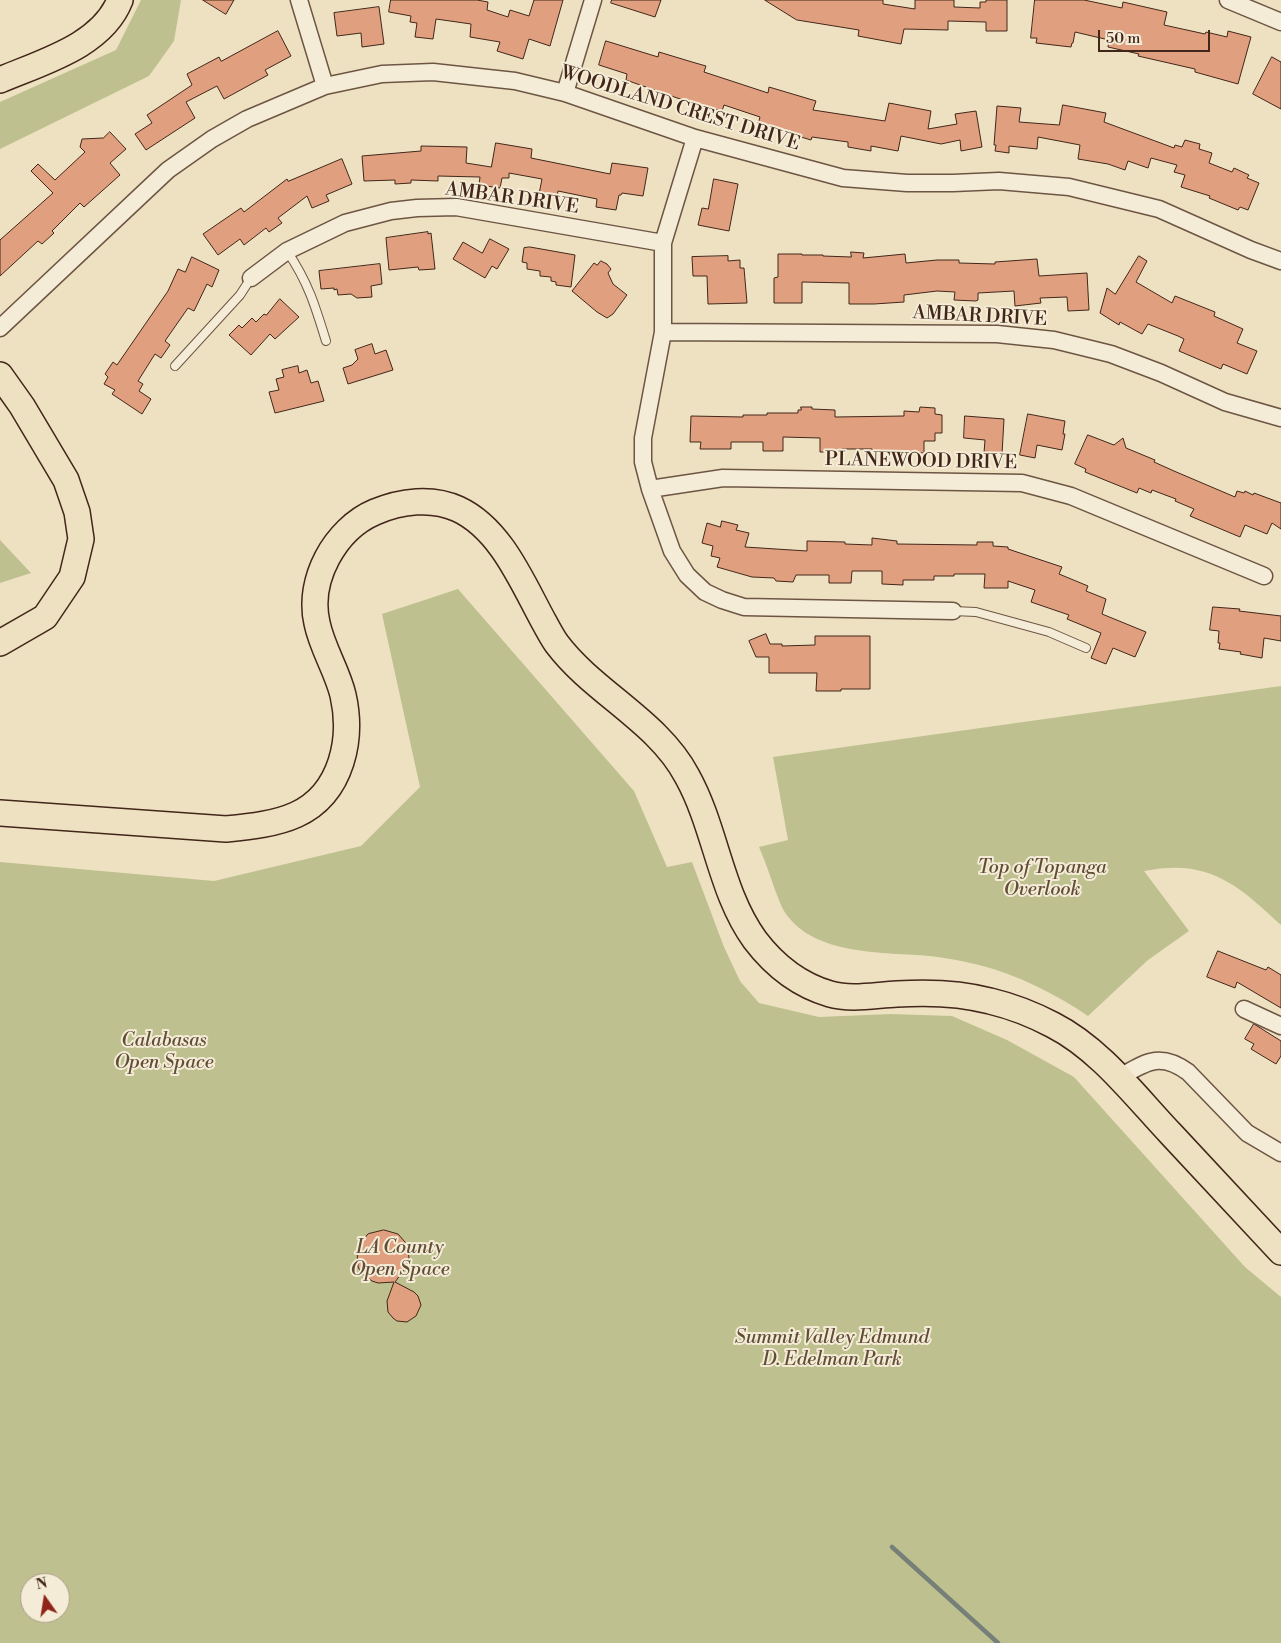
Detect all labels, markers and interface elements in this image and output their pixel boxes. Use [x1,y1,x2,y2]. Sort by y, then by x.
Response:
scale bar [1101,20,1214,52]
text: 50 m [1106,29,1140,48]
street label: WOODLAND CREST DRIVE [558,62,802,156]
street label: AMBAR DRIVE [444,178,580,220]
street label: AMBAR DRIVE [912,302,1048,332]
street label: PLANEWOOD DRIVE [825,449,1017,475]
park label: Top of Topanga Overlook [978,857,1106,901]
park label: Calabasas Open Space [114,1030,214,1074]
park label: LA County Open Space [350,1237,450,1281]
park label: Summit Valley Edmund D. Edelman Park [735,1327,929,1371]
north arrow [20,1573,70,1623]
text: N [34,1574,49,1594]

